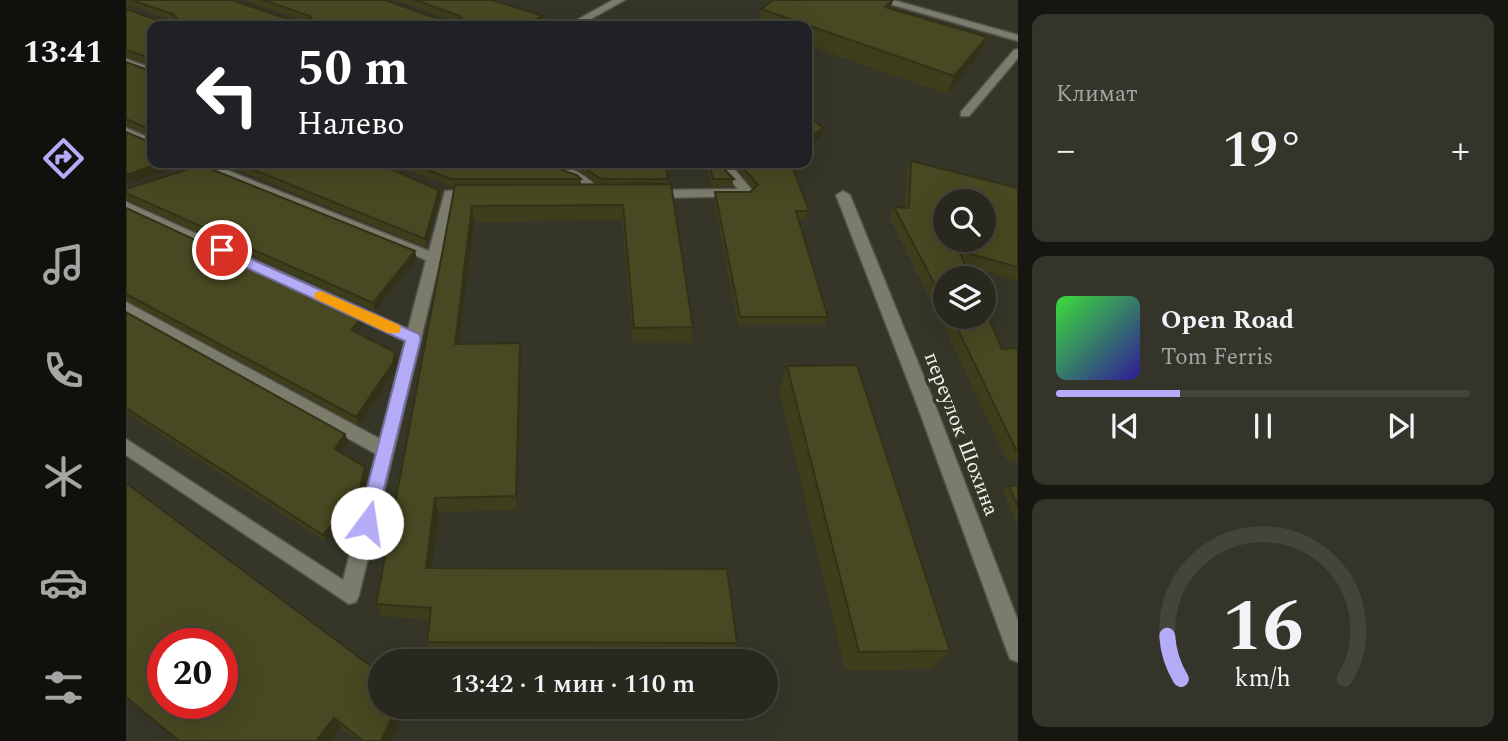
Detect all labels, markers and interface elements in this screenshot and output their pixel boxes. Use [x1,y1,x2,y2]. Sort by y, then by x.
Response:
text: 13:41 [23,28,103,77]
text: 50 m [297,32,408,107]
icon: left [182,49,273,140]
text: Климат [1056,77,1138,112]
text: Налево [297,100,405,149]
text: 19° [1222,111,1304,190]
text: − [1056,122,1075,180]
text: + [1451,122,1470,180]
icon: directions [39,134,88,183]
map controls [933,189,996,329]
button: search [933,189,996,252]
pin [192,220,252,280]
icon: arrive [203,231,241,269]
icon: music [39,240,88,289]
button: layers [933,266,996,329]
text: Open Road [1161,300,1294,340]
text: Tom Ferris [1161,340,1273,375]
icon: phone [39,346,88,395]
street label: переулок Шохина [915,347,1007,521]
icon: previous [1106,407,1144,445]
icon: pause [1244,407,1282,445]
icon: next [1382,407,1420,445]
icon: climate [39,452,88,501]
position arrow [330,486,404,560]
icon: car [39,558,88,607]
text: 16 [1222,572,1304,683]
speed limit sign: 20 [147,628,238,719]
text: km/h [1235,660,1291,698]
icon: filters [39,663,88,712]
text: 13:42 · 1 мин · 110 m [451,664,695,704]

